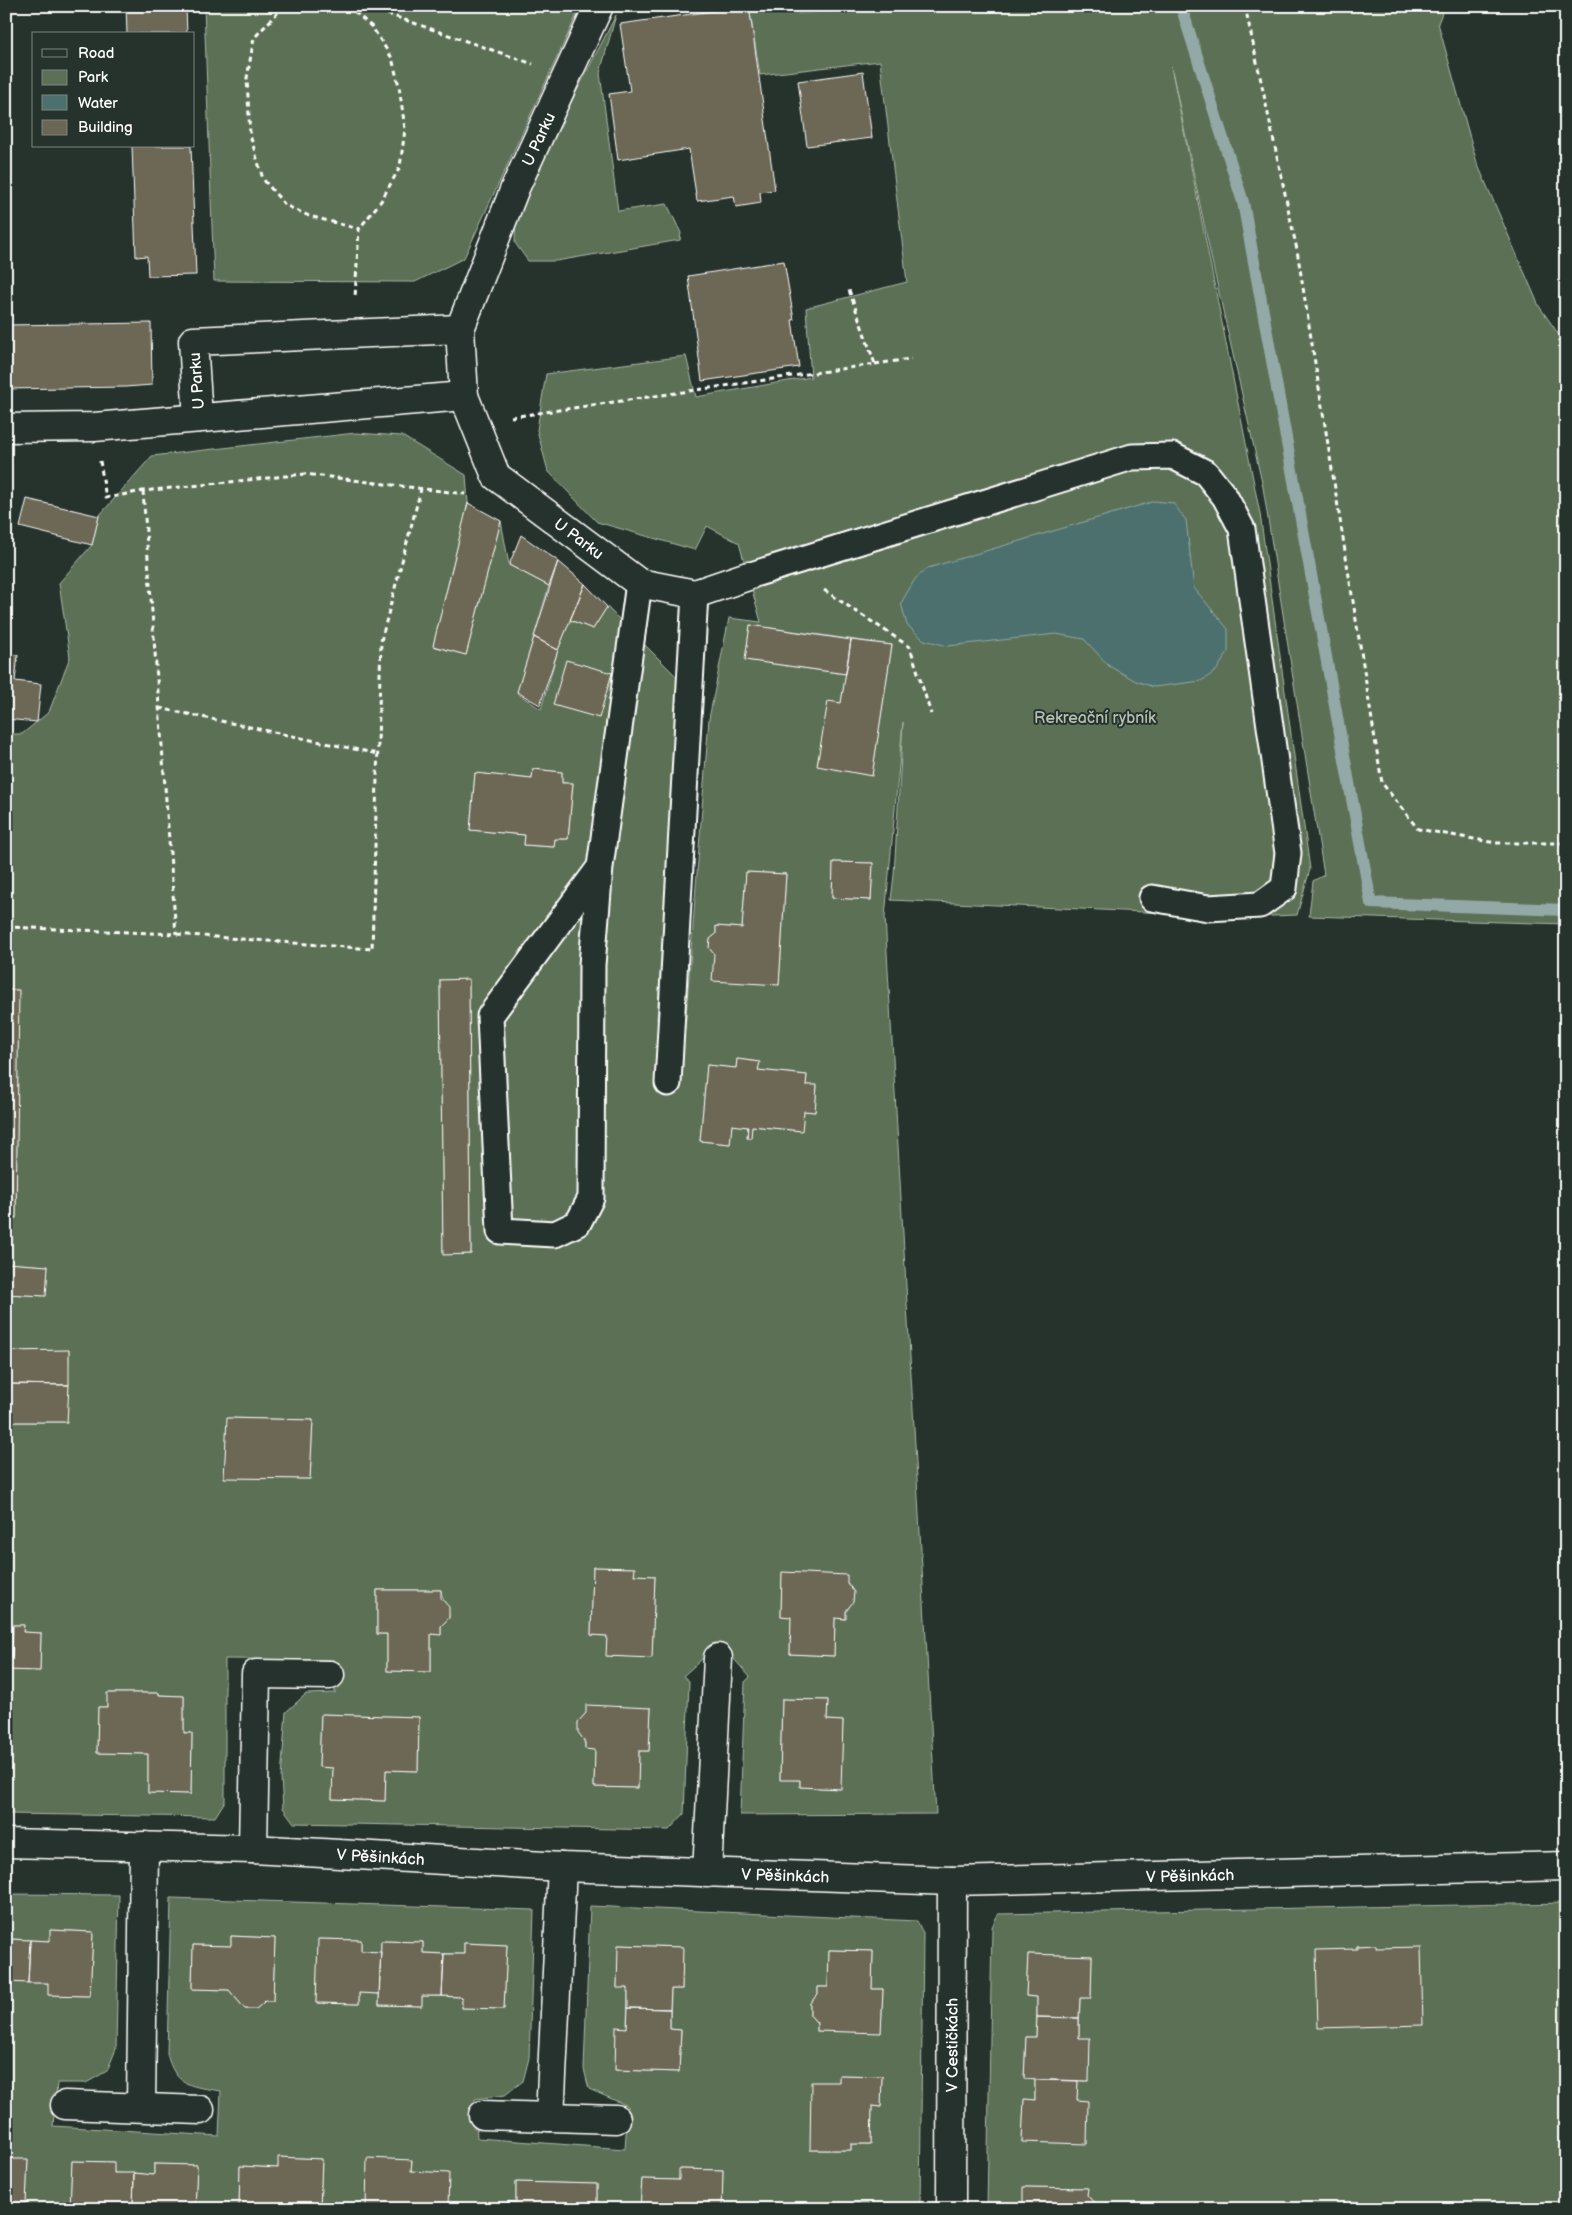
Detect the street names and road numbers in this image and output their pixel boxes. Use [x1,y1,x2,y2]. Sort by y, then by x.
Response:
street label: U Parku [519,110,560,169]
street label: U Parku [186,352,209,410]
street label: U Parku [550,515,607,564]
street label: V Pěšinkách [336,1846,425,1870]
street label: V Pěšinkách [741,1865,830,1888]
street label: V Pěšinkách [1146,1866,1235,1887]
street label: V Cestičkách [943,1998,963,2092]

